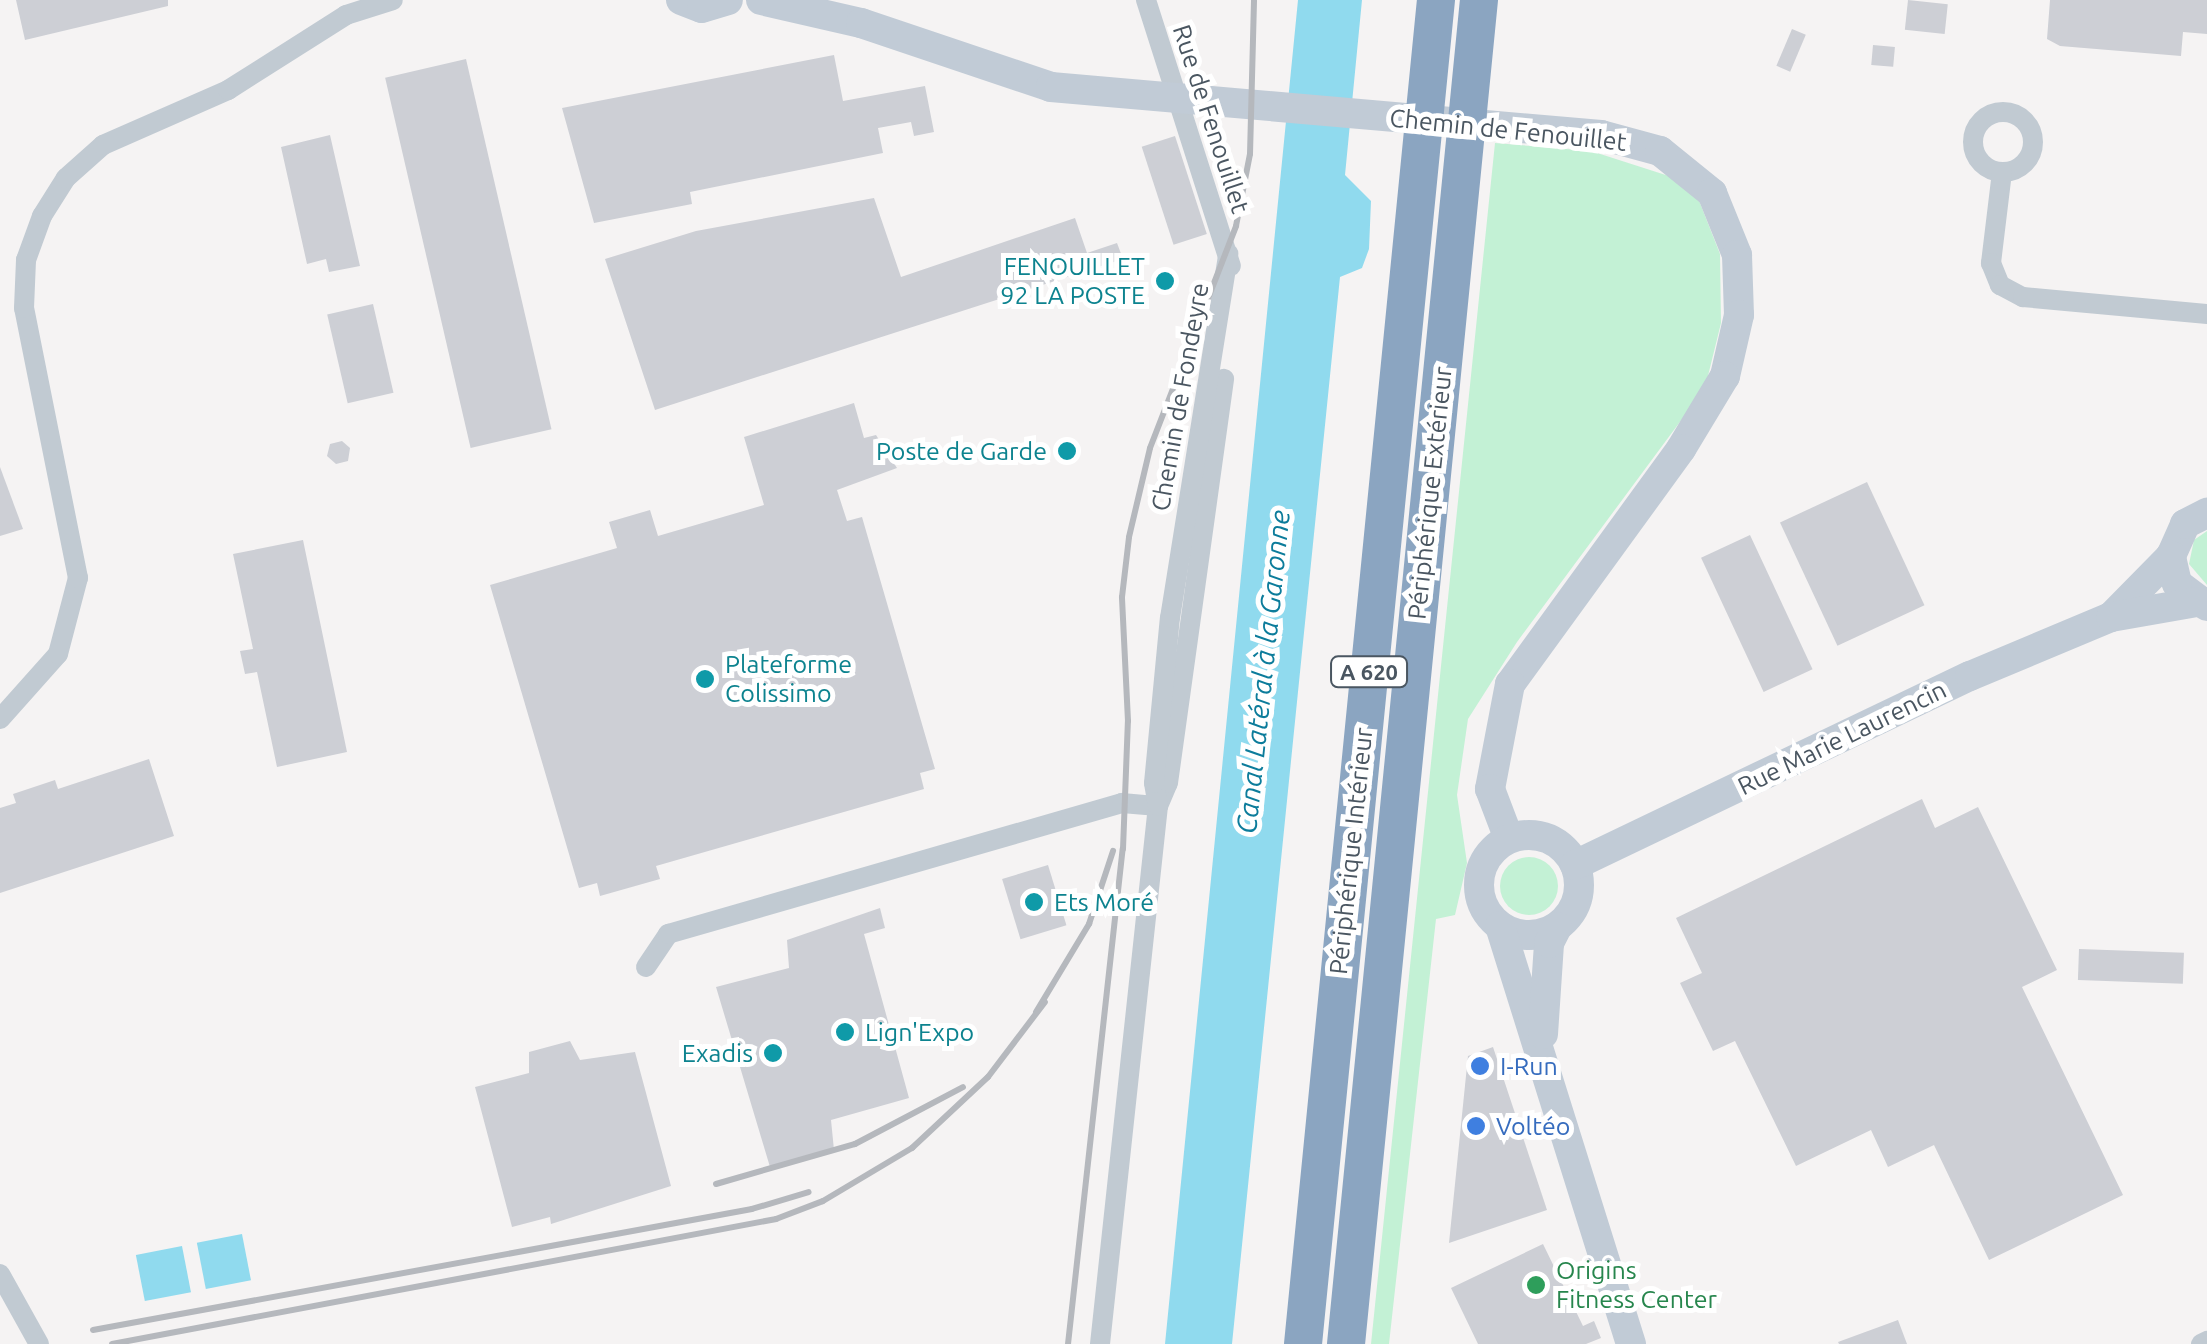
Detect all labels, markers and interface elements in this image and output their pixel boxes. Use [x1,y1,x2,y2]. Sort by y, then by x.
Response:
street label: Rue de Fenouillet [1166,21,1256,217]
street label: Chemin de Fenouillet [1388,103,1628,157]
place label: FENOUILLET 92 LA POSTE [1000,252,1145,311]
marker: FENOUILLET 92 LA POSTE [1154,270,1176,292]
street label: Chemin de Fondeyre [1145,281,1215,513]
street label: Périphérique Extérieur [1402,365,1458,621]
place label: Poste de Garde [876,436,1047,466]
marker: Poste de Garde [1056,440,1078,462]
water label: Canal Latéral à la Garonne [1229,508,1297,836]
place label: Plateforme Colissimo [725,650,852,709]
road number: A 620 [1329,655,1409,689]
marker: Plateforme Colissimo [694,668,716,690]
street label: Rue Marie Laurencin [1733,674,1951,802]
street label: Périphérique Intérieur [1323,726,1379,976]
place label: Ets Moré [1054,887,1154,917]
marker: Ets Moré [1023,891,1045,913]
place label: Lign'Expo [865,1017,974,1047]
marker: Lign'Expo [834,1021,856,1043]
place label: Exadis [682,1038,753,1068]
marker: Exadis [762,1042,784,1064]
place label: I-Run [1500,1051,1558,1081]
marker: I-Run [1469,1055,1491,1077]
place label: Voltéo [1496,1111,1570,1141]
marker: Voltéo [1465,1115,1487,1137]
place label: Origins Fitness Center [1556,1256,1717,1315]
marker: Origins Fitness Center [1525,1274,1547,1296]

